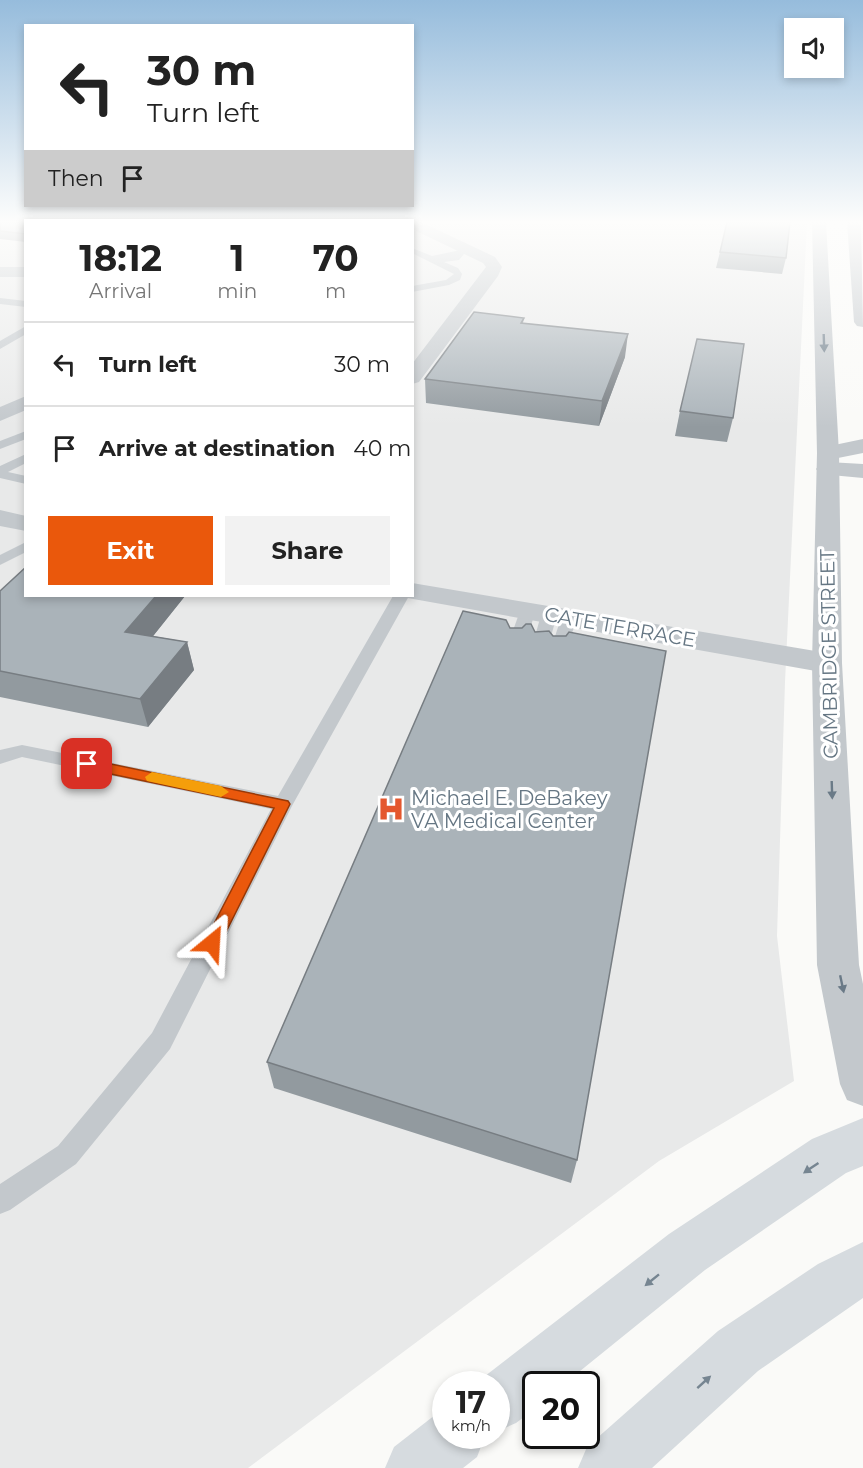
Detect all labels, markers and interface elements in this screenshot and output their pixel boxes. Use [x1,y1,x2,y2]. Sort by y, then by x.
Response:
map controls [784,18,844,78]
button: sound [784,18,844,78]
text: 30 m [147,44,256,96]
icon: left [48,48,126,126]
text: Turn left [147,96,260,129]
icon: arrive [116,162,149,195]
text: Then [48,165,104,192]
text: 18:12 [79,236,162,280]
text: 1 [230,236,244,280]
text: 70 [313,236,359,280]
text: Arrival [89,279,152,303]
text: min [217,279,257,303]
text: m [325,279,346,303]
one-way arrow [819,334,829,353]
icon: left [48,348,81,381]
text: Turn left [99,351,197,378]
text: 30 m [334,351,390,378]
icon: arrive [48,432,81,465]
text: Arrive at destination [99,435,335,462]
text: 40 m [353,435,411,462]
button: Exit [48,516,213,585]
button: Share [225,516,390,585]
street label: CAMBRIDGE STREET [815,548,843,759]
street label: CATE TERRACE [543,602,697,652]
pin [61,738,112,789]
icon: arrive [70,747,103,780]
one-way arrow [827,780,836,799]
place label: Michael E. DeBakey VA Medical Center [411,786,608,833]
hospital icon: Michael E. DeBakey VA Medical Center [376,794,406,824]
position arrow [180,911,244,975]
one-way arrow [838,975,847,994]
one-way arrow [803,1162,819,1173]
one-way arrow [644,1274,659,1286]
speed limit sign: 20 [522,1371,600,1449]
one-way arrow [696,1376,711,1389]
text: 17 [456,1384,486,1421]
text: km/h [451,1416,491,1435]

